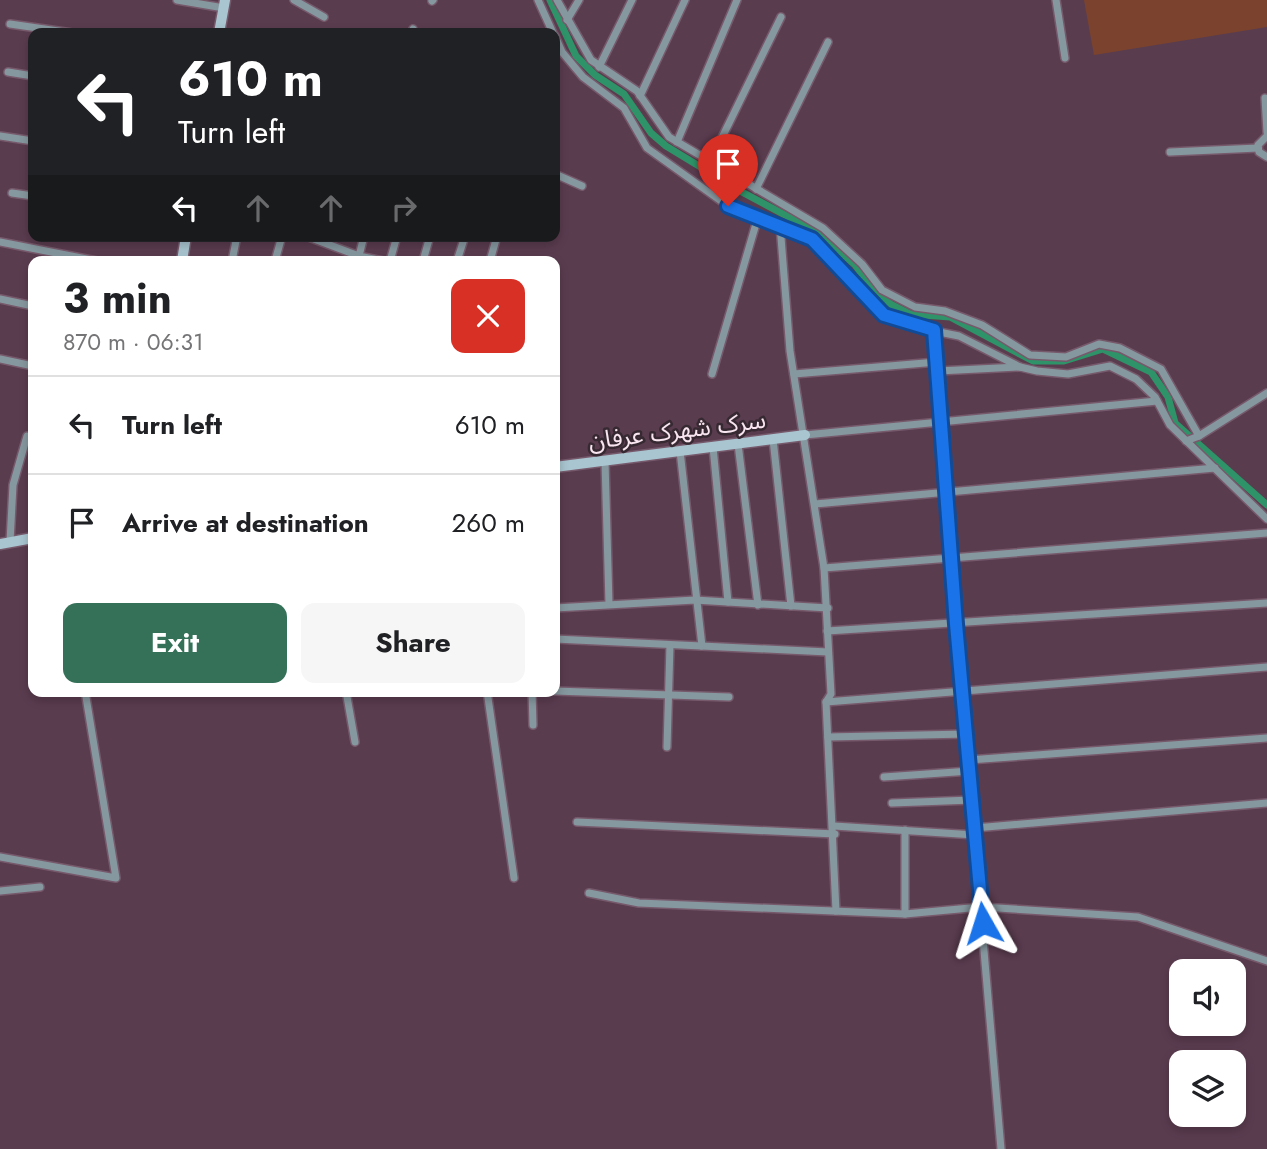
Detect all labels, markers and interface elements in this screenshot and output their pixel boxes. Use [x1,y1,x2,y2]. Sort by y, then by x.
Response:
text: 610 m [178,44,323,114]
icon: left [63,56,154,147]
text: Turn left [178,109,285,155]
pin [698,134,758,206]
icon: arrive [709,145,747,183]
icon: left [166,189,204,227]
icon: ahead [239,189,277,227]
icon: ahead [312,189,350,227]
icon: right [385,189,423,227]
text: 3 min [63,268,172,329]
button: close [451,279,525,353]
text: 870 m · 06:31 [63,325,203,359]
street label: سرک شهرک عرفان [586,402,768,458]
icon: left [63,406,101,444]
text: Turn left [122,406,222,444]
text: 610 m [455,406,525,444]
icon: arrive [63,504,101,542]
text: Arrive at destination [122,504,369,542]
text: 260 m [452,504,525,542]
button: Exit [63,603,287,683]
button: Share [301,603,525,683]
position arrow [946,886,1020,960]
map controls [1169,959,1246,1127]
button: sound [1169,959,1246,1036]
button: layers [1169,1050,1246,1127]

